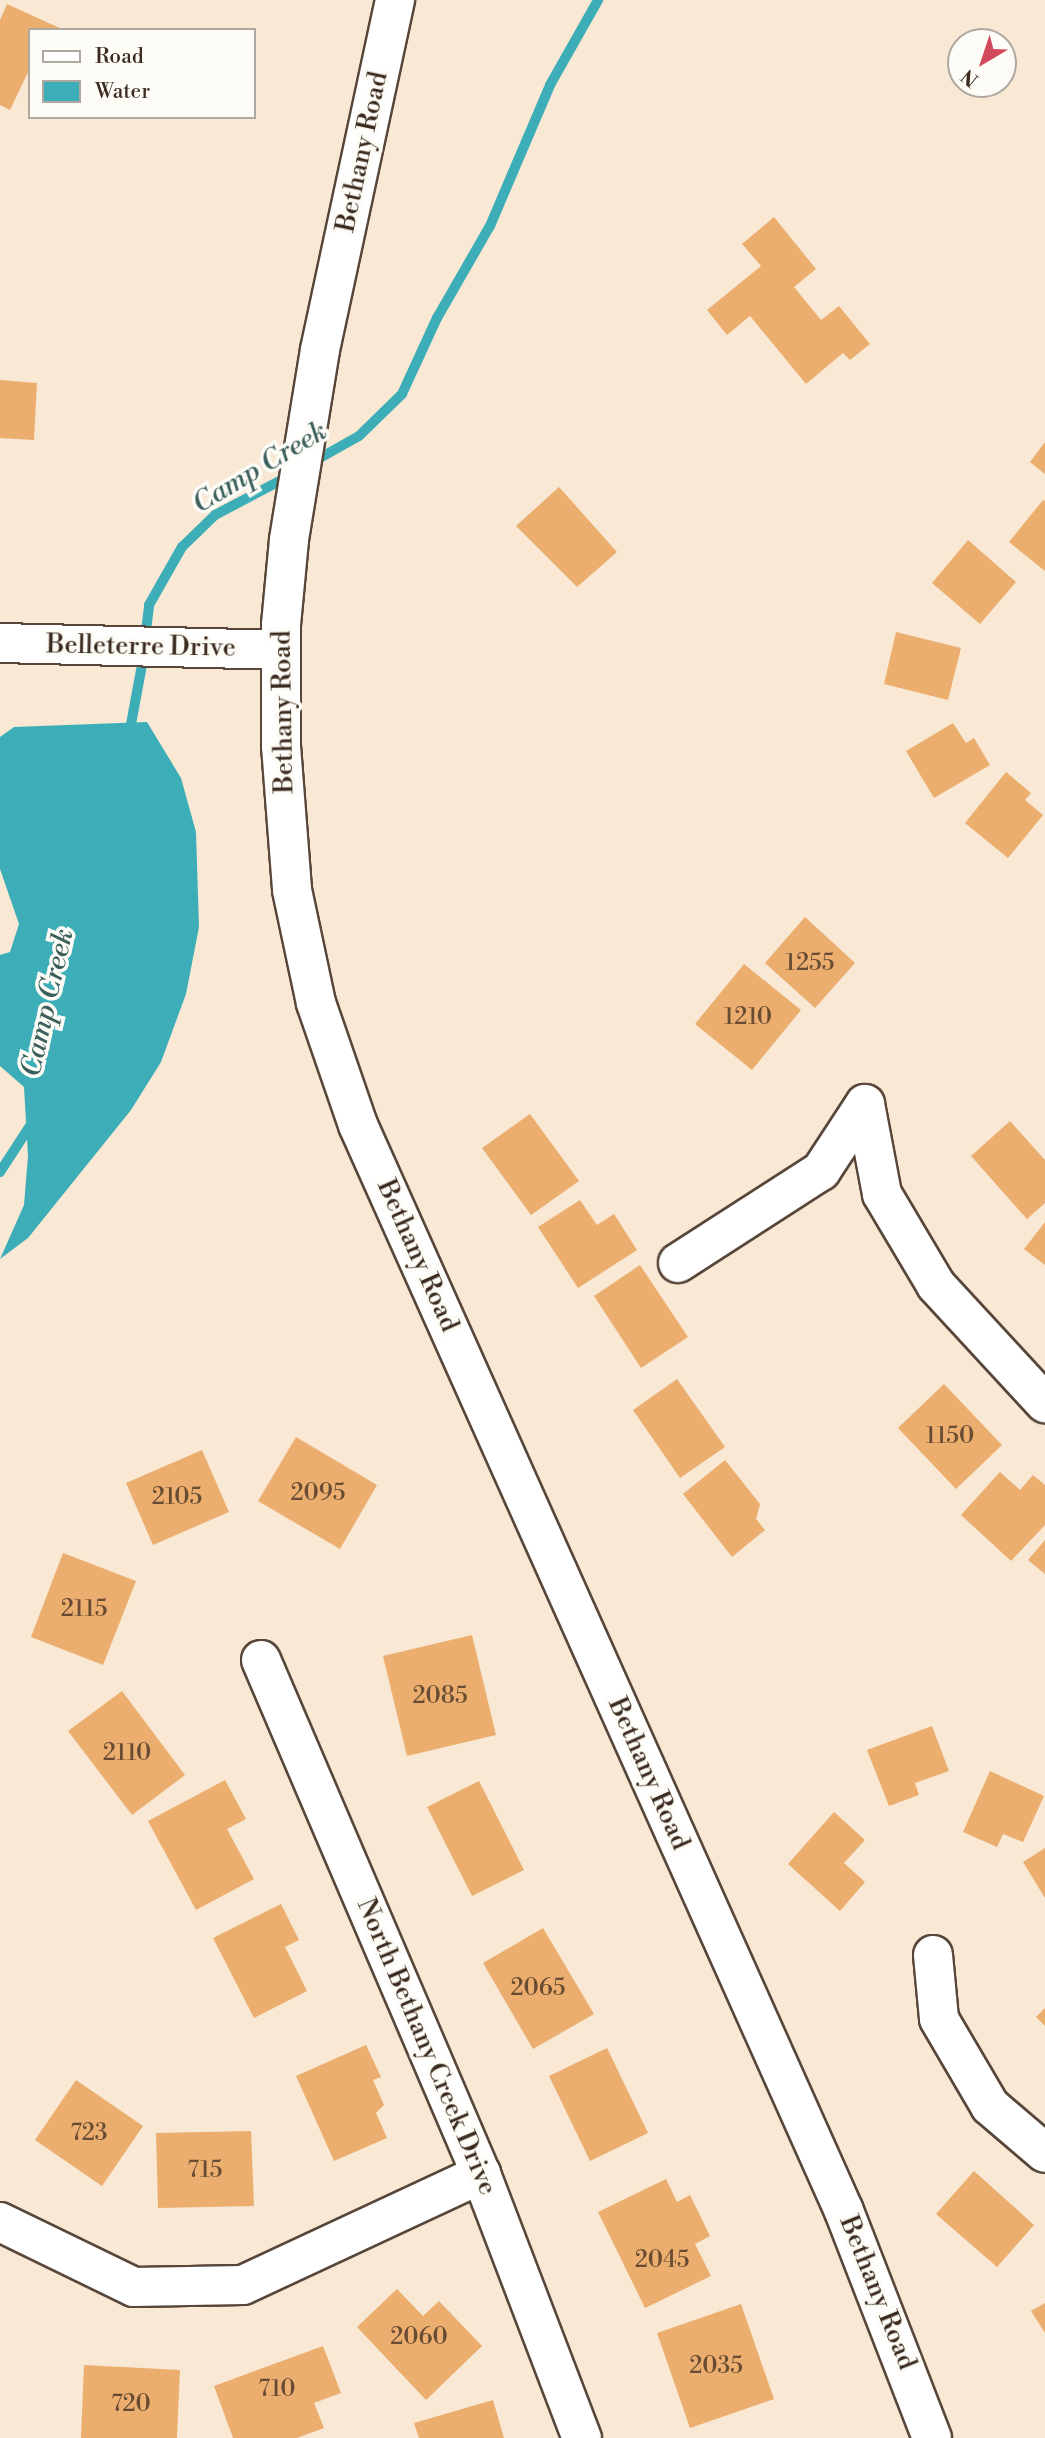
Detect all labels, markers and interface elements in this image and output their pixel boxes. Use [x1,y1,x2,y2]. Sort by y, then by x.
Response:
legend [28,28,256,119]
north arrow [947,28,1017,98]
text: Road [95,44,144,70]
text: N [957,64,983,92]
street label: Bethany Road [331,69,395,235]
text: Water [95,79,150,105]
water label: Camp Creek [187,415,333,521]
street label: Belleterre Drive [46,630,236,664]
street label: Bethany Road [267,630,301,794]
water label: Camp Creek [15,926,81,1080]
house number: 1255 [786,949,834,977]
house number: 1210 [724,1003,772,1031]
street label: Bethany Road [370,1175,464,1337]
house number: 1150 [926,1422,974,1450]
house number: 2095 [291,1479,345,1507]
house number: 2105 [152,1483,202,1511]
house number: 2115 [61,1595,107,1623]
house number: 2085 [412,1682,468,1710]
street label: Bethany Road [601,1693,695,1855]
house number: 2110 [103,1739,151,1767]
street label: North Bethany Creek Drive [349,1894,503,2200]
house number: 2065 [511,1974,565,2002]
house number: 723 [70,2119,108,2147]
house number: 715 [187,2156,223,2184]
street label: Bethany Road [832,2212,922,2374]
house number: 2045 [635,2246,689,2274]
house number: 2060 [390,2323,448,2351]
house number: 2035 [689,2352,743,2380]
house number: 710 [259,2375,295,2403]
house number: 720 [111,2390,151,2418]

